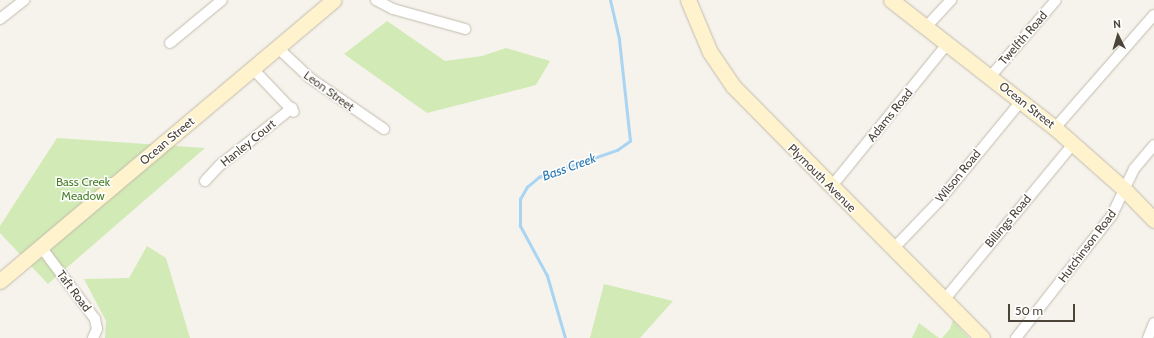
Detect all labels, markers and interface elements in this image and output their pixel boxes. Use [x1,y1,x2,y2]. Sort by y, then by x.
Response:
street label: Twelfth Road [996,8,1050,68]
north arrow [1098,16,1138,56]
text: N [1112,17,1121,31]
street label: Leon Street [301,68,357,114]
street label: Ocean Street [996,79,1058,131]
street label: Adams Road [864,86,916,144]
street label: Ocean Street [137,114,197,168]
street label: Hanley Court [218,117,278,169]
street label: Plymouth Avenue [785,141,859,215]
street label: Wilson Road [932,147,984,205]
water label: Bass Creek [540,150,598,184]
park label: Bass Creek Meadow [56,175,110,203]
street label: Billings Road [982,192,1034,250]
street label: Hutchinson Road [1055,207,1119,285]
street label: Taft Road [54,267,94,315]
scale bar [1010,296,1077,322]
text: 50 m [1015,303,1043,318]

